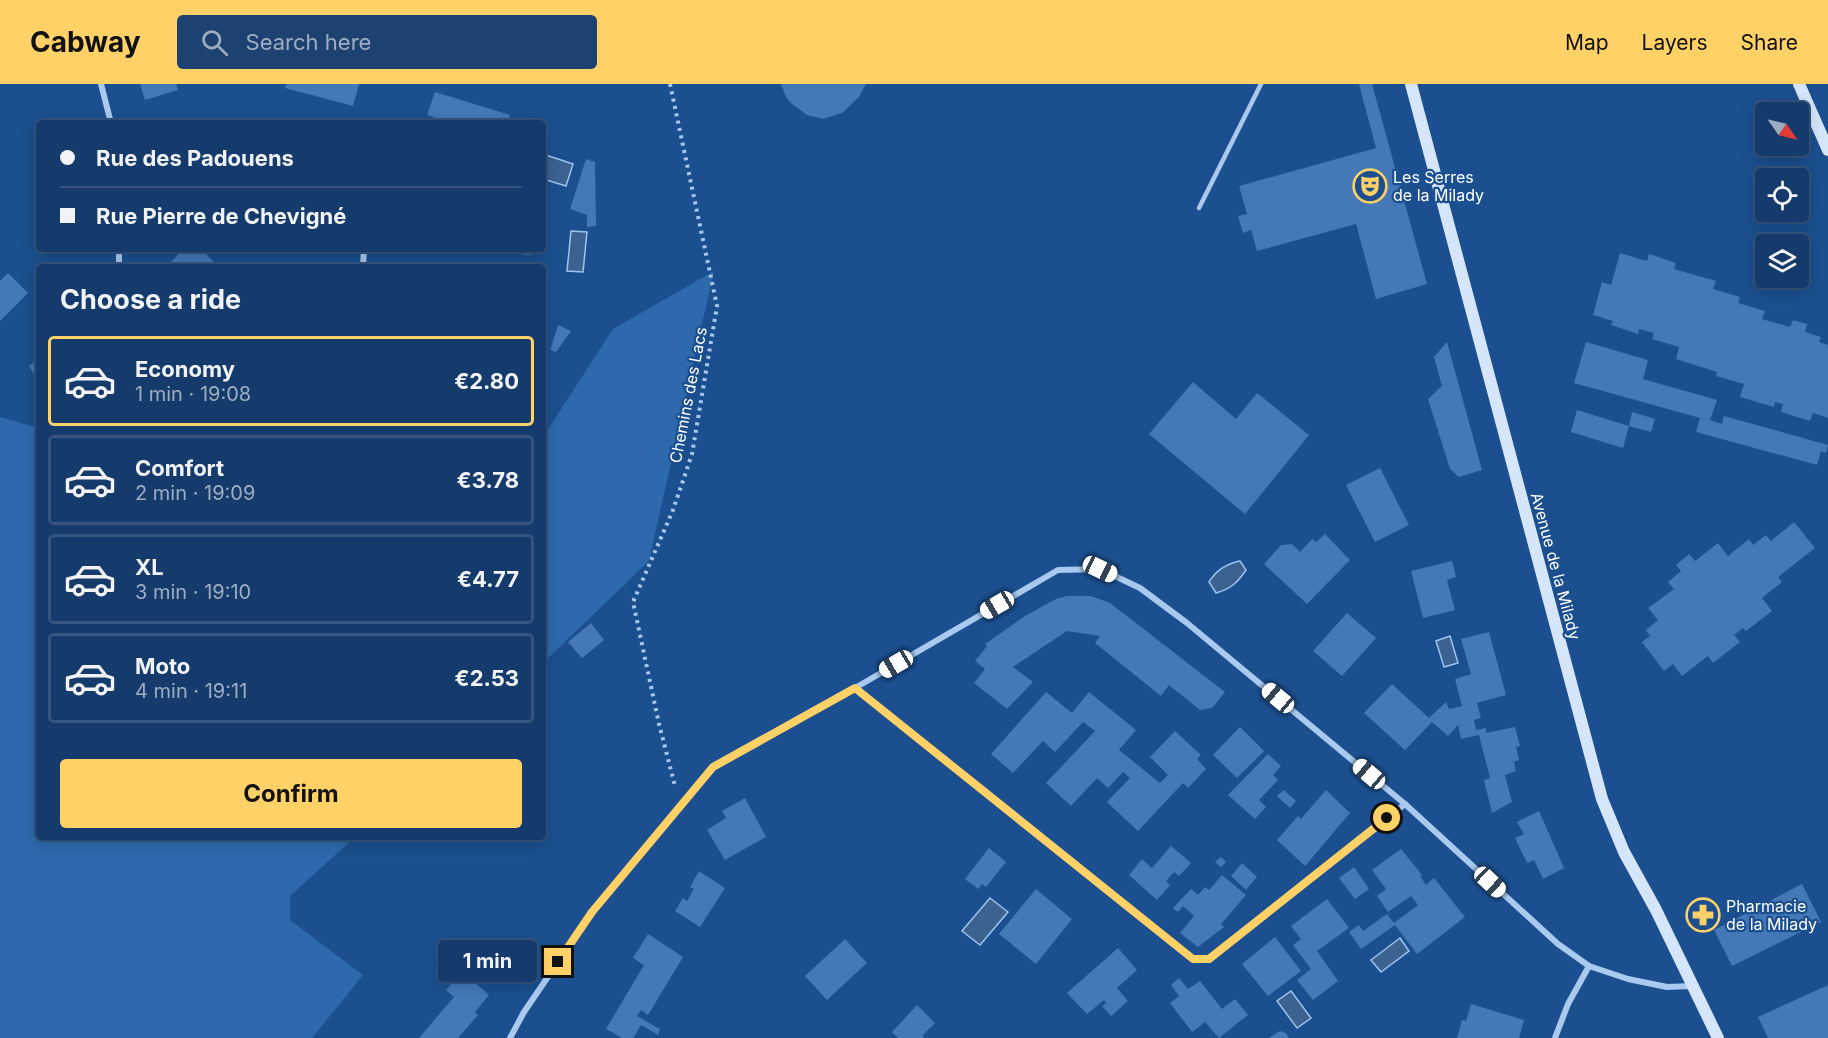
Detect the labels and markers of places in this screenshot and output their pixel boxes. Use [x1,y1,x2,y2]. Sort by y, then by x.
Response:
place label: Les Serres de la Milady [1393,167,1484,205]
theatre icon: Les Serres de la Milady [1352,168,1388,204]
place label: Pharmacie de la Milady [1726,896,1817,934]
pharmacy icon: Pharmacie de la Milady [1685,897,1721,933]

